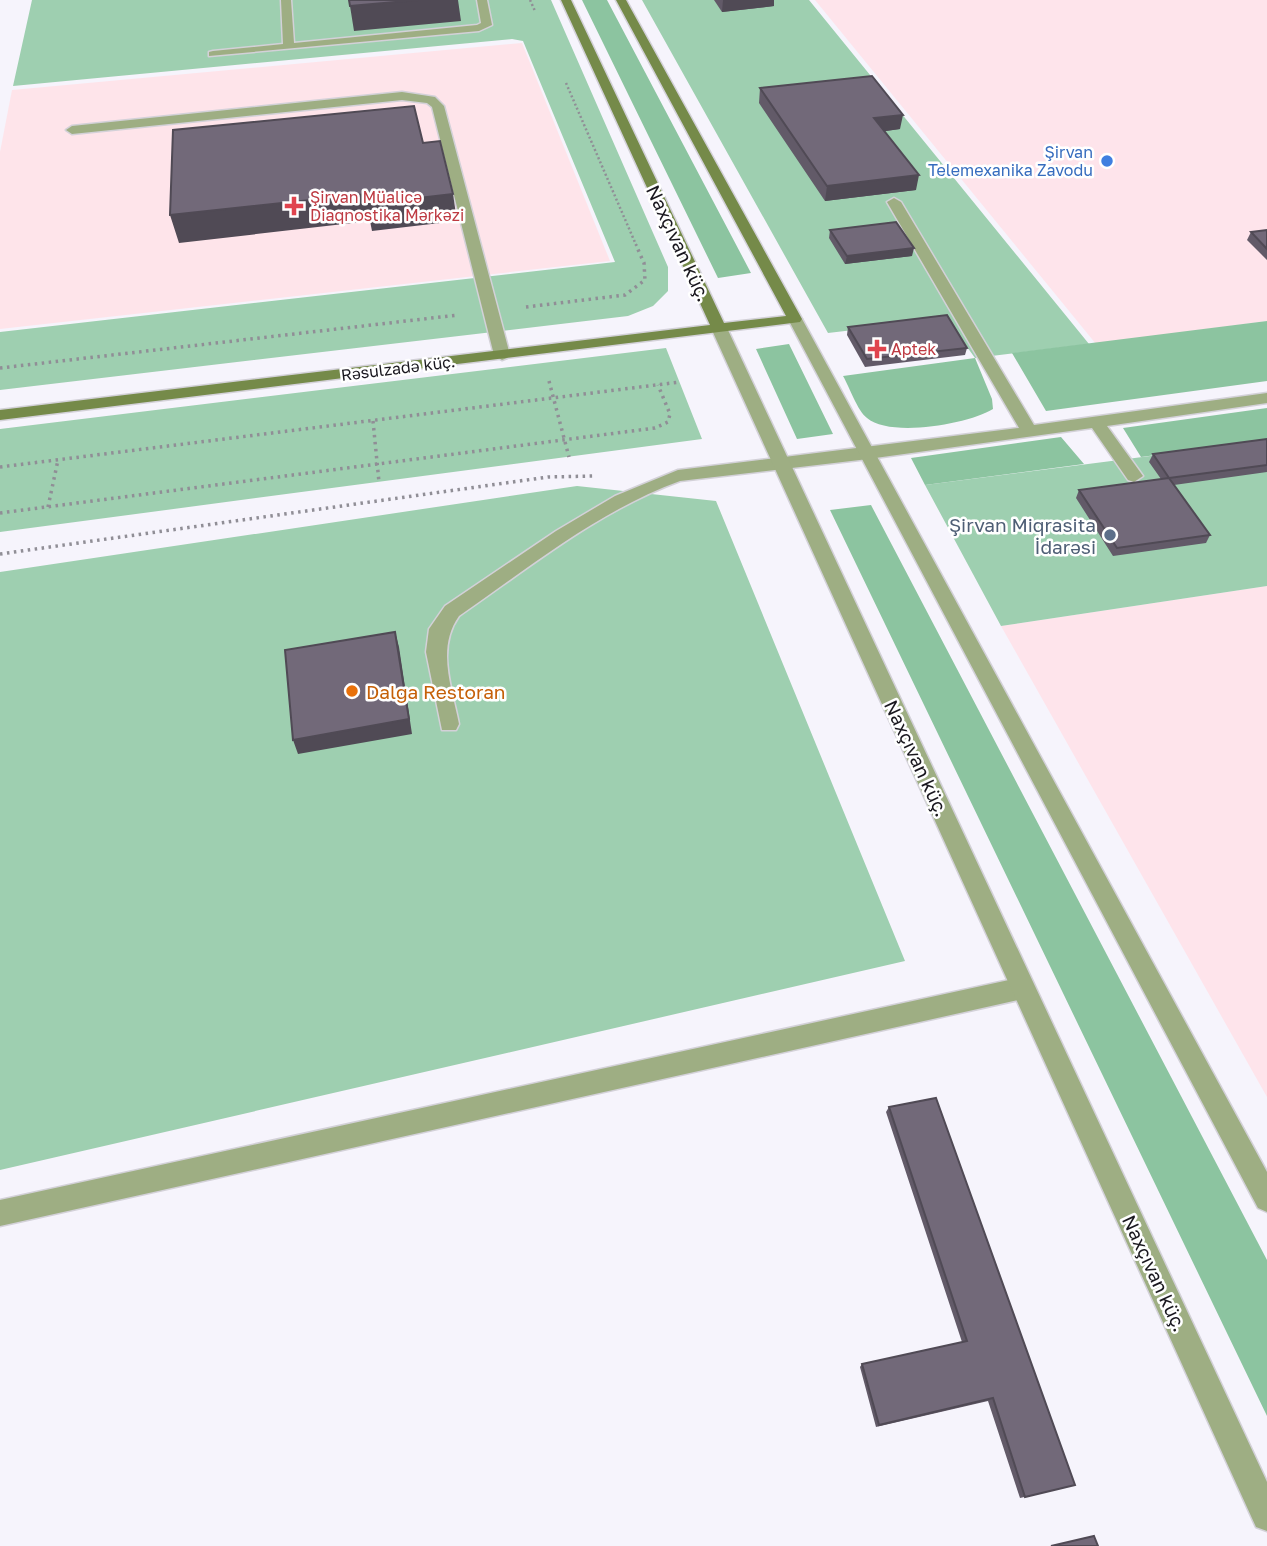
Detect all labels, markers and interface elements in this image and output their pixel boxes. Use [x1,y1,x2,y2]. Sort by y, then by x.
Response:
place label: Şirvan Telemexanika Zavodu [928,142,1093,180]
marker: Şirvan Telemexanika Zavodu [1099,153,1115,169]
street label: Naxçıvan küç. [642,181,716,305]
place label: Şirvan Müalicə Diaqnostika Mərkəzi [310,187,464,225]
marker: Şirvan Müalicə Diaqnostika Mərkəzi [284,196,304,216]
place label: Aptek [891,339,936,359]
marker: Aptek [869,341,885,357]
street label: Rəsulzadə küç. [340,351,456,385]
place label: Şirvan Miqrasita İdarəsi [949,513,1096,558]
marker: Şirvan Miqrasita İdarəsi [1102,527,1118,543]
place label: Dalğa Restoran [366,680,506,703]
marker: Dalğa Restoran [344,683,360,699]
street label: Naxçıvan küç. [880,696,954,820]
street label: Naxçıvan küç. [1118,1211,1192,1335]

